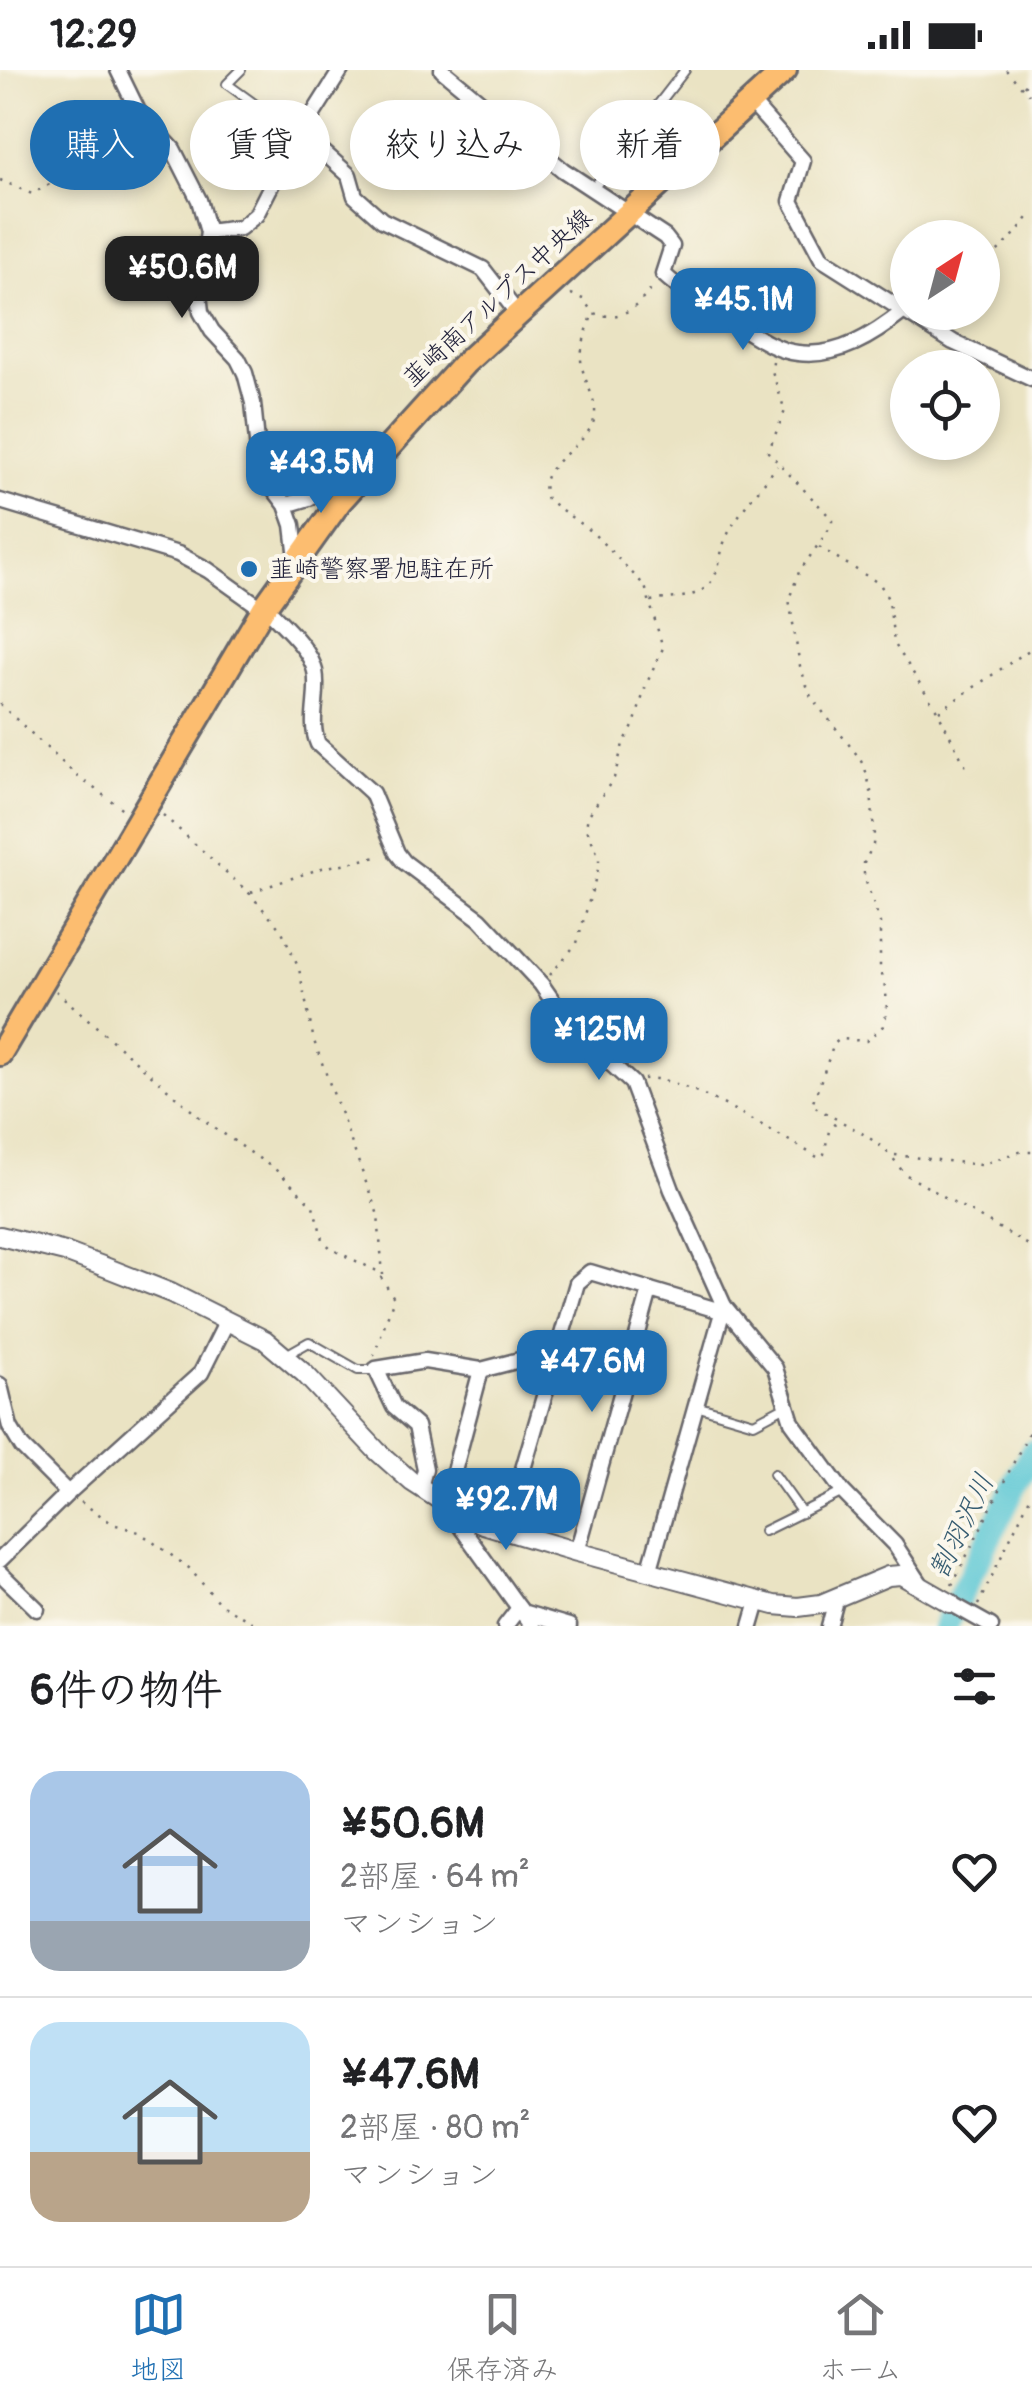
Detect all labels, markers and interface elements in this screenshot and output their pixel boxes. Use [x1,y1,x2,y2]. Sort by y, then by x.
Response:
text: 12:29 [50,11,137,59]
chip: 購入 [30,100,170,190]
chip: 賃貸 [190,100,330,190]
chip: 絞り込み [350,100,560,190]
chip: 新着 [580,100,720,190]
street label: 韮崎南アルプス中央線 [397,202,599,394]
north arrow [890,220,1000,330]
map controls [890,220,1000,460]
pin: ¥50.6M [101,236,263,321]
text: ¥50.6M [127,248,237,288]
pin: ¥45.1M [662,268,824,353]
text: ¥45.1M [693,280,793,320]
button: locate [890,350,1000,460]
pin: ¥43.5M [240,431,402,516]
text: ¥43.5M [268,443,374,483]
place label: 韮崎警察署旭駐在所 [269,554,494,585]
marker: 韮崎警察署旭駐在所 [238,558,260,580]
pin: ¥125M [529,998,669,1083]
text: ¥125M [553,1010,646,1050]
pin: ¥47.6M [511,1330,673,1415]
text: ¥47.6M [539,1342,645,1382]
pin: ¥92.7M [425,1468,587,1553]
water label: 割羽沢川 [922,1468,1002,1584]
text: ¥92.7M [454,1480,558,1520]
icon: filters [947,1659,1002,1714]
text: 6件の物件 [30,1665,222,1717]
text: ¥50.6M [340,1798,484,1850]
icon: home [110,1811,230,1931]
icon: heart [947,1844,1002,1899]
text: 2部屋 · 64 m² [340,1857,530,1897]
text: マンション [340,1904,499,1944]
text: ¥47.6M [340,2049,480,2101]
icon: home [110,2062,230,2182]
icon: heart [947,2095,1002,2150]
text: 2部屋 · 80 m² [340,2108,530,2148]
text: マンション [340,2155,499,2195]
tab: 地図 [130,2287,186,2388]
tab: 保存済み [447,2287,559,2388]
tab: ホーム [819,2287,902,2388]

